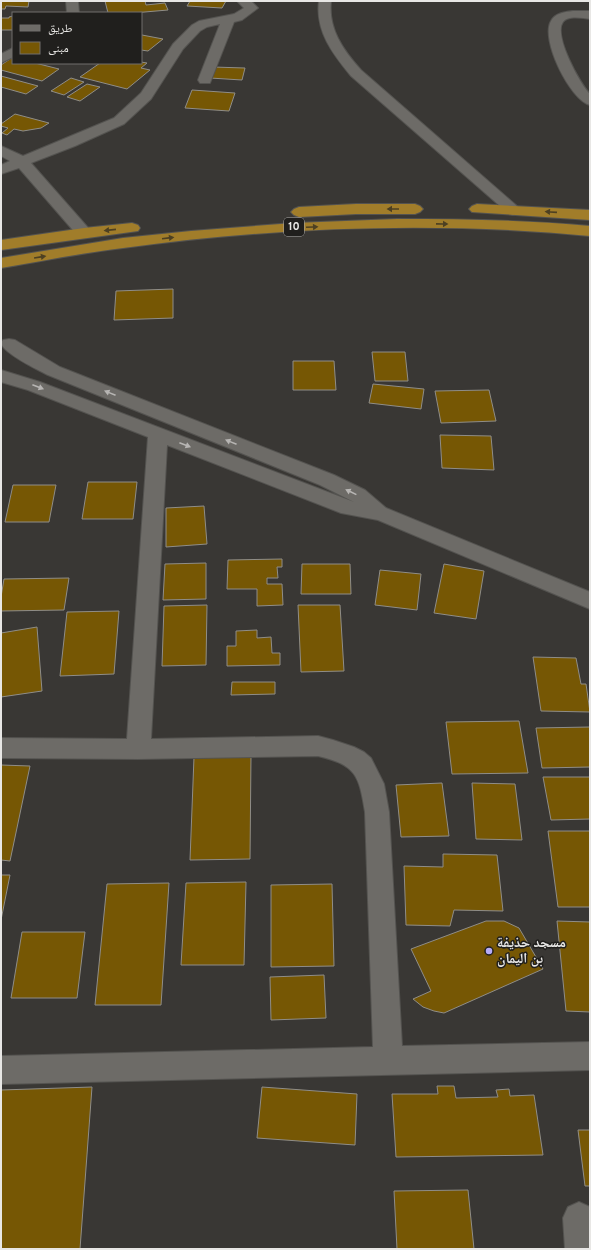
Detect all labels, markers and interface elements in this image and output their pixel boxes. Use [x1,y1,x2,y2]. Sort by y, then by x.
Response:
legend [12,12,142,64]
text: طريق [48,21,73,37]
text: مبنى [48,41,69,57]
one-way arrow [386,206,399,212]
one-way arrow [545,209,557,216]
road number: 10 [284,218,304,236]
one-way arrow [436,221,449,227]
one-way arrow [306,223,318,230]
one-way arrow [104,227,116,234]
one-way arrow [162,235,174,241]
one-way arrow [33,253,46,259]
one-way arrow [33,385,45,391]
one-way arrow [104,390,116,396]
one-way arrow [224,438,236,444]
one-way arrow [180,442,191,448]
one-way arrow [345,489,356,495]
place label: مسجد حذيفة بن اليمان [497,935,566,968]
marker: مسجد حذيفة بن اليمان [484,946,494,956]

